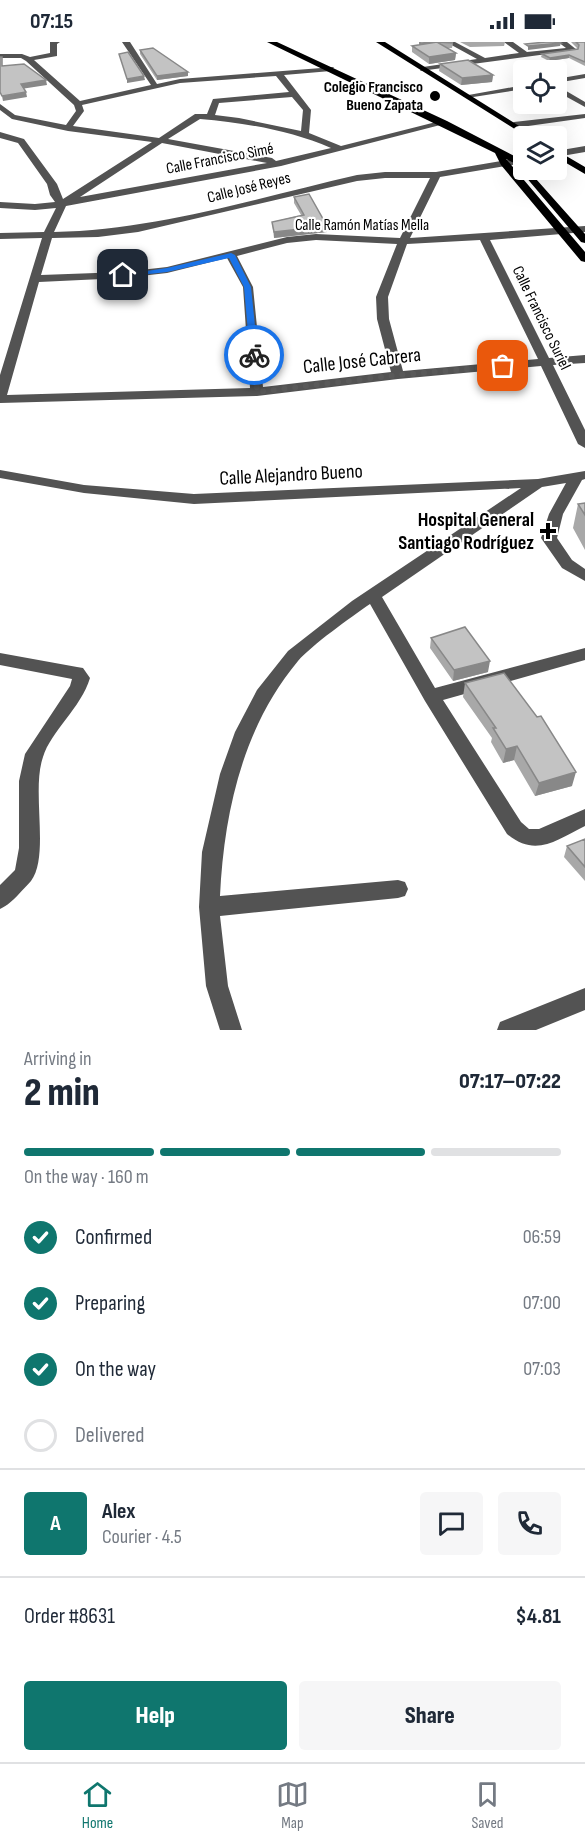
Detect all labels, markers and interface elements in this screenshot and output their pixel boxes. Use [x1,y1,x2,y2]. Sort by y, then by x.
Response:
text: 07:15 [30,8,73,35]
map controls [513,60,567,180]
button: locate [513,60,567,114]
place label: Colegio Francisco Bueno Zapata [324,78,423,115]
marker: Colegio Francisco Bueno Zapata [428,89,442,103]
button: layers [513,126,567,180]
street label: Calle Francisco Simé [165,139,275,179]
street label: Calle José Reyes [205,168,293,207]
street label: Calle Ramón Matías Mella [295,216,429,235]
pin [97,249,148,300]
icon: home [106,258,139,291]
street label: Calle Francisco Suriel [508,263,574,373]
courier [224,325,284,385]
icon: bike [238,339,271,372]
pin [477,340,528,391]
street label: Calle José Cabrera [302,343,422,379]
icon: bag [486,349,519,382]
street label: Calle Alejandro Bueno [219,459,363,491]
place label: Hospital General Santiago Rodríguez [398,508,534,555]
marker: Hospital General Santiago Rodríguez [539,522,557,540]
text: Arriving in [24,1047,92,1071]
text: 07:17–07:22 [459,1068,561,1095]
text: 2 min [24,1070,100,1117]
text: On the way · 160 m [24,1165,149,1189]
icon: check [24,1221,57,1254]
text: Confirmed [75,1224,152,1251]
text: 06:59 [523,1225,561,1249]
icon: check [24,1287,57,1320]
text: Preparing [75,1290,145,1317]
text: 07:00 [523,1291,561,1315]
icon: check [24,1353,57,1386]
text: On the way [75,1356,156,1383]
text: 07:03 [523,1357,561,1381]
text: Delivered [75,1422,144,1449]
button: chat [420,1492,483,1555]
button: phone [498,1492,561,1555]
text: Alex [102,1498,135,1525]
text: A [50,1510,61,1537]
text: Courier · 4.5 [102,1525,182,1549]
text: Order #8631 [24,1603,115,1630]
text: $4.81 [516,1603,561,1630]
button: Help [24,1681,287,1750]
button: Share [299,1681,561,1750]
tab: Home [81,1778,114,1833]
tab: Map [276,1778,309,1833]
tab: Saved [471,1778,504,1833]

